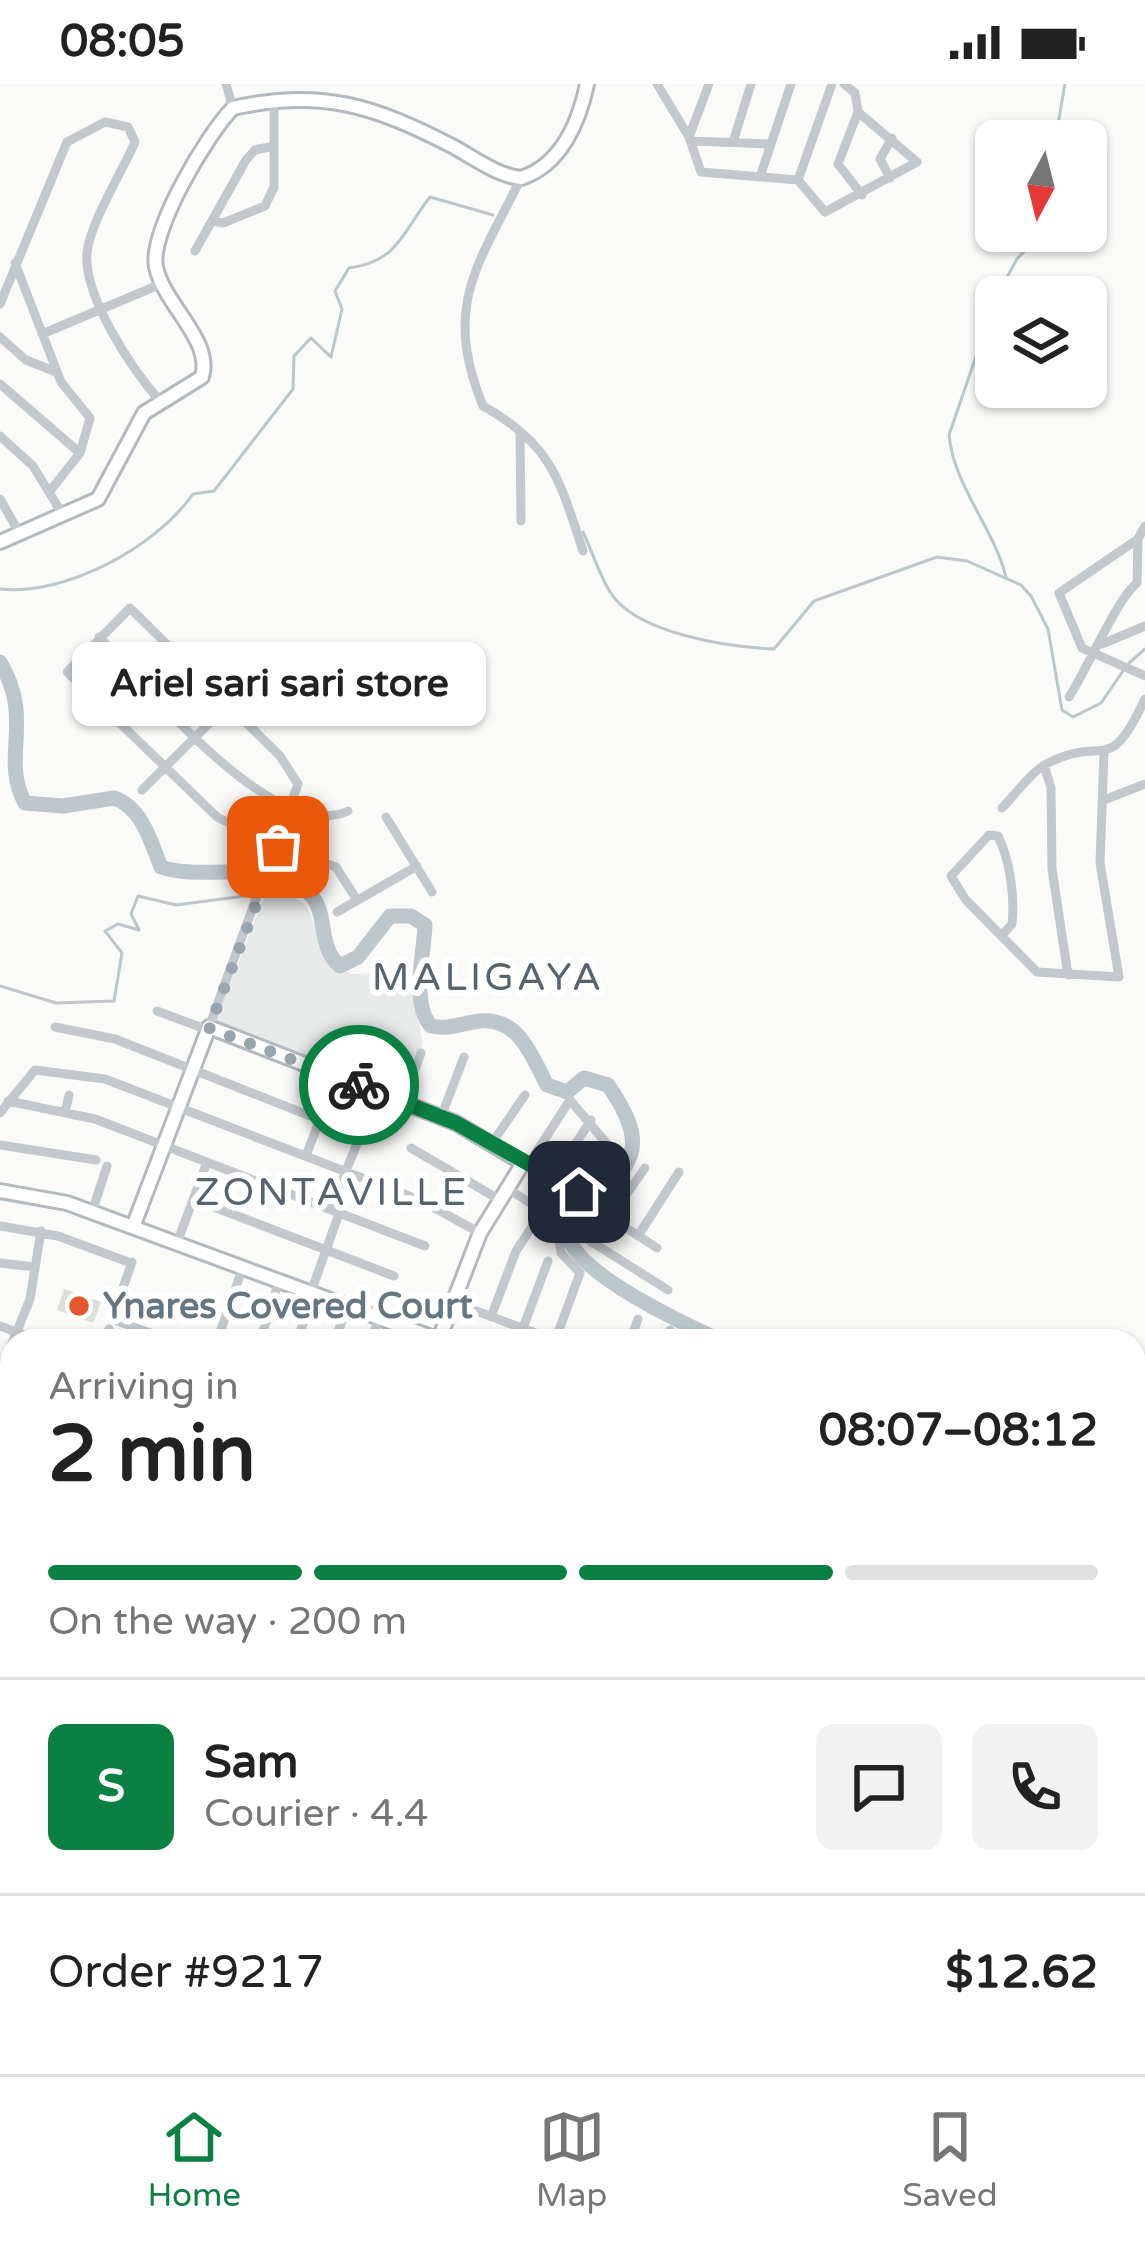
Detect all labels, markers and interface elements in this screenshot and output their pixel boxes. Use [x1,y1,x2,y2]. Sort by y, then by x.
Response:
text: 08:05 [60,15,185,69]
north arrow [975,120,1107,252]
map controls [975,120,1107,408]
button: layers [975,276,1107,408]
callout: Ariel sari sari store [71,643,485,727]
text: Ariel sari sari store [109,660,449,707]
pin [227,796,329,898]
icon: bag [245,814,311,880]
district label: MALIGAYA [372,954,604,1001]
courier [299,1025,419,1145]
icon: bike [326,1052,392,1118]
pin [528,1141,630,1243]
icon: home [546,1159,612,1225]
district label: ZONTAVILLE [195,1169,469,1216]
place label: Ynares Covered Court [103,1285,473,1328]
marker: Ynares Covered Court [66,1293,92,1319]
text: Arriving in [48,1363,239,1410]
text: 08:07–08:12 [819,1404,1098,1458]
text: 2 min [48,1408,256,1502]
text: On the way · 200 m [48,1598,407,1645]
button: chat [816,1724,942,1850]
button: phone [972,1724,1098,1850]
text: Sam [204,1736,298,1790]
text: S [97,1760,125,1814]
text: Courier · 4.4 [204,1790,428,1837]
text: Order #9217 [48,1946,324,2000]
text: $12.62 [946,1946,1098,2000]
tab: Home [147,2104,241,2215]
tab: Map [536,2104,607,2215]
tab: Saved [902,2104,998,2215]

